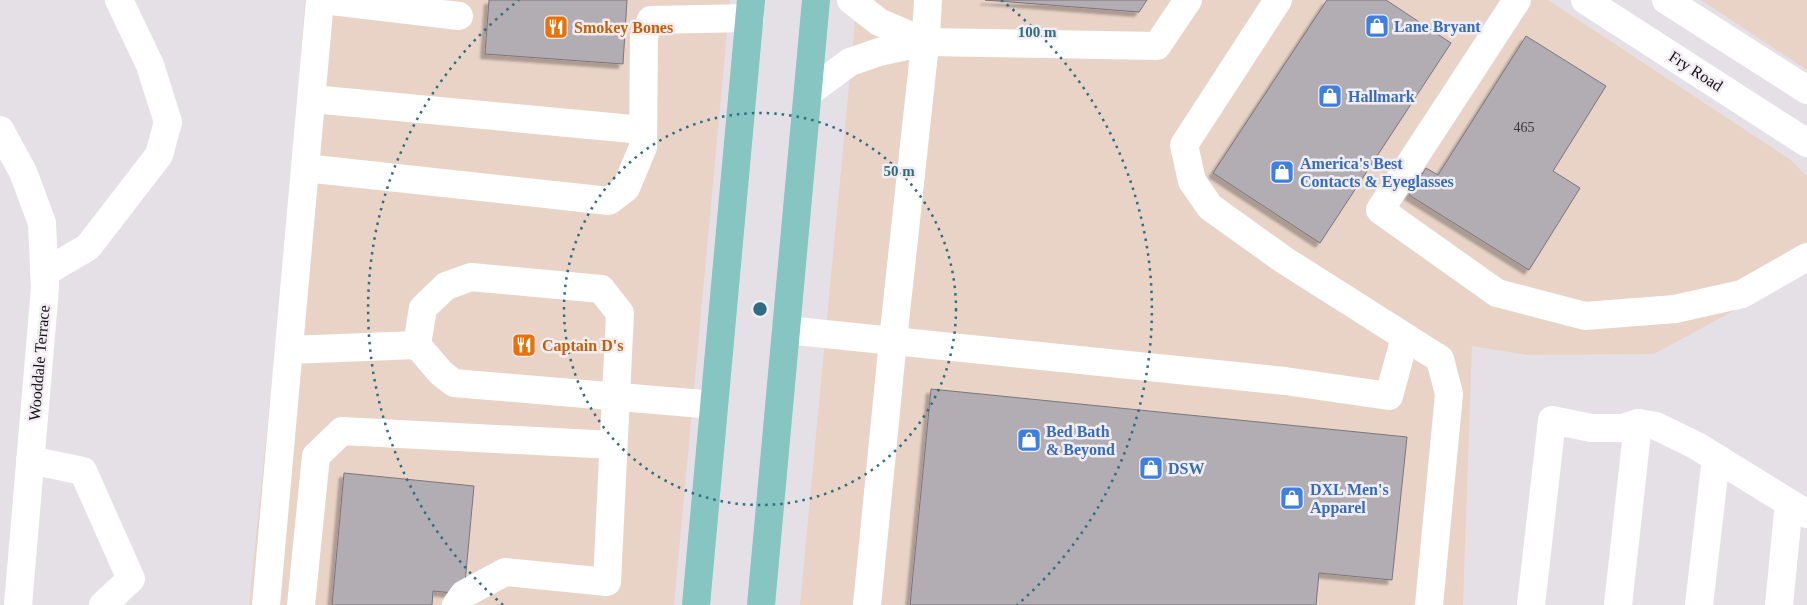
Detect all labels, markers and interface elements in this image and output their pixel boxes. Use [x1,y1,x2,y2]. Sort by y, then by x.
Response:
shop icon: Lane Bryant [1364,13,1390,39]
restaurant icon: Smokey Bones [543,14,569,40]
place label: Lane Bryant [1394,18,1481,36]
place label: Smokey Bones [574,19,673,37]
text: 100 m [1018,24,1057,40]
street label: Fry Road [1666,48,1726,95]
shop icon: Hallmark [1317,83,1343,109]
place label: Hallmark [1348,88,1415,105]
house number: 465 [1514,120,1535,135]
place label: America's Best Contacts & Eyeglasses [1300,155,1454,191]
shop icon: America's Best Contacts & Eyeglasses [1269,159,1295,185]
text: 50 m [883,163,915,179]
centre of rings [751,300,769,318]
street label: Wooddale Terrace [25,305,53,421]
restaurant icon: Captain D's [511,332,537,358]
place label: Captain D's [542,337,623,355]
place label: Bed Bath & Beyond [1046,423,1115,459]
shop icon: Bed Bath & Beyond [1016,427,1042,453]
shop icon: DSW [1138,455,1164,481]
place label: DSW [1168,460,1204,477]
place label: DXL Men's Apparel [1310,481,1389,517]
shop icon: DXL Men's Apparel [1279,485,1305,511]

